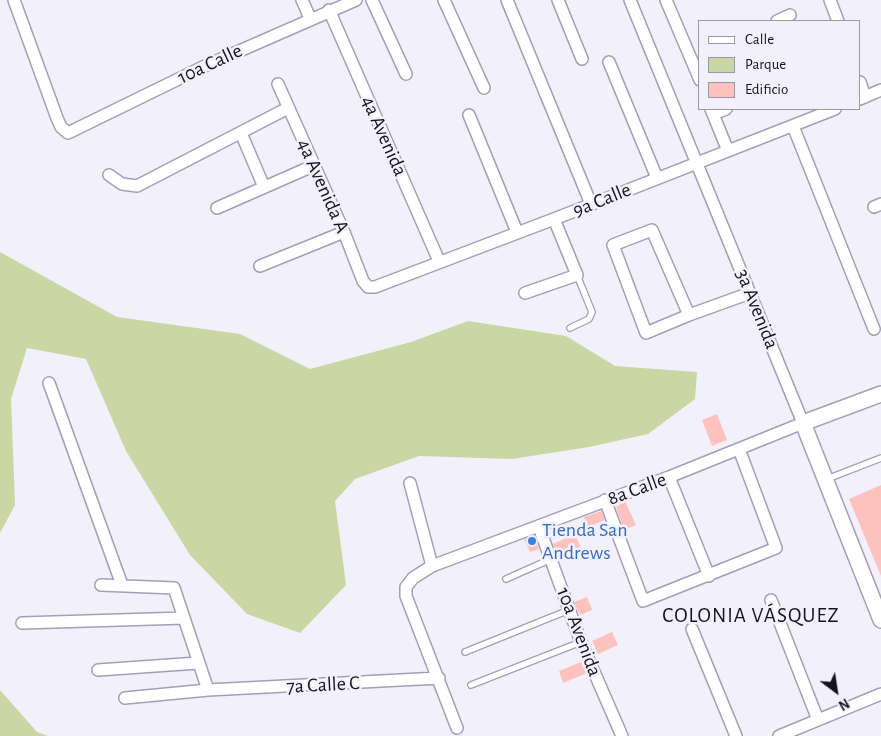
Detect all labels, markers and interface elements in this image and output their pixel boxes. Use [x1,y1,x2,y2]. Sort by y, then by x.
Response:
legend [698,20,861,110]
text: Calle [745,32,774,47]
street label: 10a Calle [174,39,246,89]
text: Parque [745,57,786,72]
text: Edificio [745,82,788,97]
street label: 4a Avenida [356,92,412,180]
street label: 4a Avenida A [292,135,354,237]
street label: 9a Calle [569,178,635,222]
street label: 3a Avenida [730,266,784,352]
street label: 8a Calle [604,467,670,511]
place label: Tienda San Andrews [542,518,627,565]
marker: Tienda San Andrews [526,535,538,547]
street label: 10a Avenida [551,584,607,680]
district label: COLONIA VÁSQUEZ [660,603,842,629]
north arrow [811,666,861,716]
street label: 7a Calle C [286,671,360,699]
text: N [836,695,852,712]

